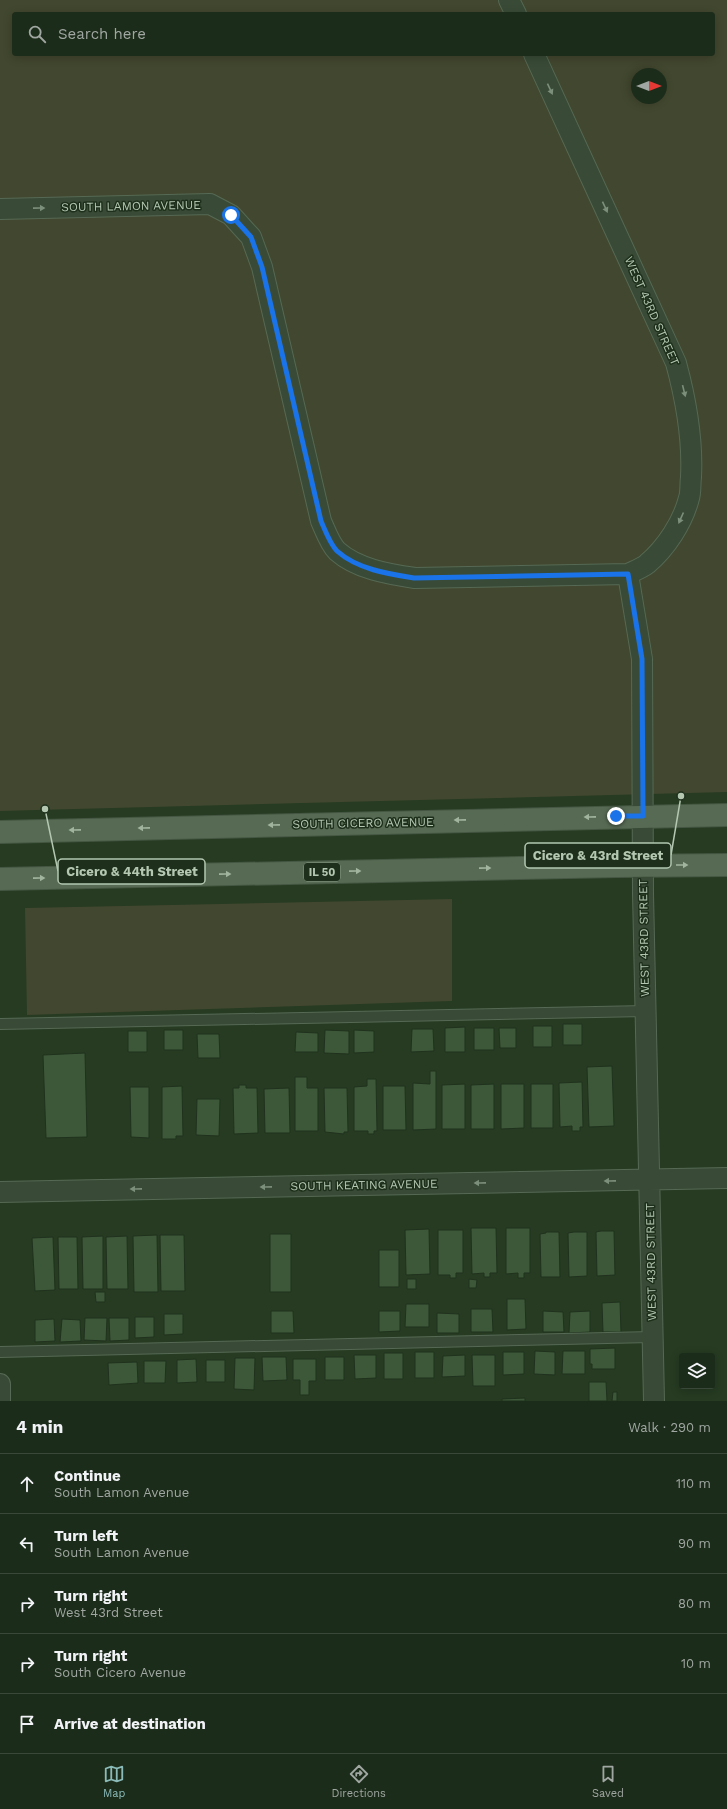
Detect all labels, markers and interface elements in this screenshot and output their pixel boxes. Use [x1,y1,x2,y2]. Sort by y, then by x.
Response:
search box [12,12,715,56]
icon: search [26,23,48,45]
text: Search here [58,25,146,43]
north arrow [631,68,667,104]
one-way arrow [548,84,554,96]
street label: SOUTH LAMON AVENUE [61,198,201,214]
one-way arrow [602,202,608,213]
one-way arrow [33,205,46,211]
route start [222,206,240,224]
street label: WEST 43RD STREET [622,254,682,368]
one-way arrow [681,385,687,397]
one-way arrow [677,513,683,525]
route end [607,807,625,825]
one-way arrow [583,814,596,820]
street label: SOUTH CICERO AVENUE [292,815,434,831]
one-way arrow [454,817,466,824]
one-way arrow [267,822,280,828]
one-way arrow [137,825,150,831]
one-way arrow [68,827,81,833]
callout: Cicero & 43rd Street [525,843,671,868]
text: Cicero & 43rd Street [533,848,664,863]
callout: Cicero & 44th Street [58,859,205,884]
one-way arrow [676,862,689,868]
road number: IL 50 [304,863,340,881]
text: Cicero & 44th Street [66,864,198,879]
one-way arrow [479,865,491,872]
one-way arrow [349,868,361,875]
one-way arrow [219,871,232,877]
one-way arrow [33,875,45,882]
street label: WEST 43RD STREET [636,879,652,997]
street label: SOUTH KEATING AVENUE [290,1177,438,1193]
one-way arrow [603,1178,616,1184]
one-way arrow [473,1180,486,1186]
one-way arrow [259,1184,272,1190]
one-way arrow [129,1186,142,1192]
street label: WEST 43RD STREET [643,1203,659,1321]
map controls [679,1353,715,1389]
button: layers [679,1353,715,1389]
text: 4 min [16,1417,63,1437]
text: Walk · 290 m [628,1420,711,1435]
text: Continue [54,1467,121,1485]
icon: ahead [16,1473,38,1495]
text: 110 m [676,1476,711,1491]
text: South Lamon Avenue [54,1485,189,1500]
text: Turn left [54,1527,118,1545]
icon: left [16,1533,38,1555]
text: 90 m [678,1536,711,1551]
text: South Lamon Avenue [54,1545,189,1560]
text: Turn right [54,1587,127,1605]
icon: right [16,1593,38,1615]
text: 80 m [678,1596,711,1611]
text: West 43rd Street [54,1605,163,1620]
text: Turn right [54,1647,127,1665]
icon: right [16,1653,38,1675]
text: 10 m [681,1656,711,1671]
text: South Cicero Avenue [54,1665,186,1680]
icon: arrive [16,1713,38,1735]
text: Arrive at destination [54,1715,206,1733]
tab: Map [103,1763,125,1800]
tab: Directions [332,1763,386,1800]
tab: Saved [592,1763,624,1800]

